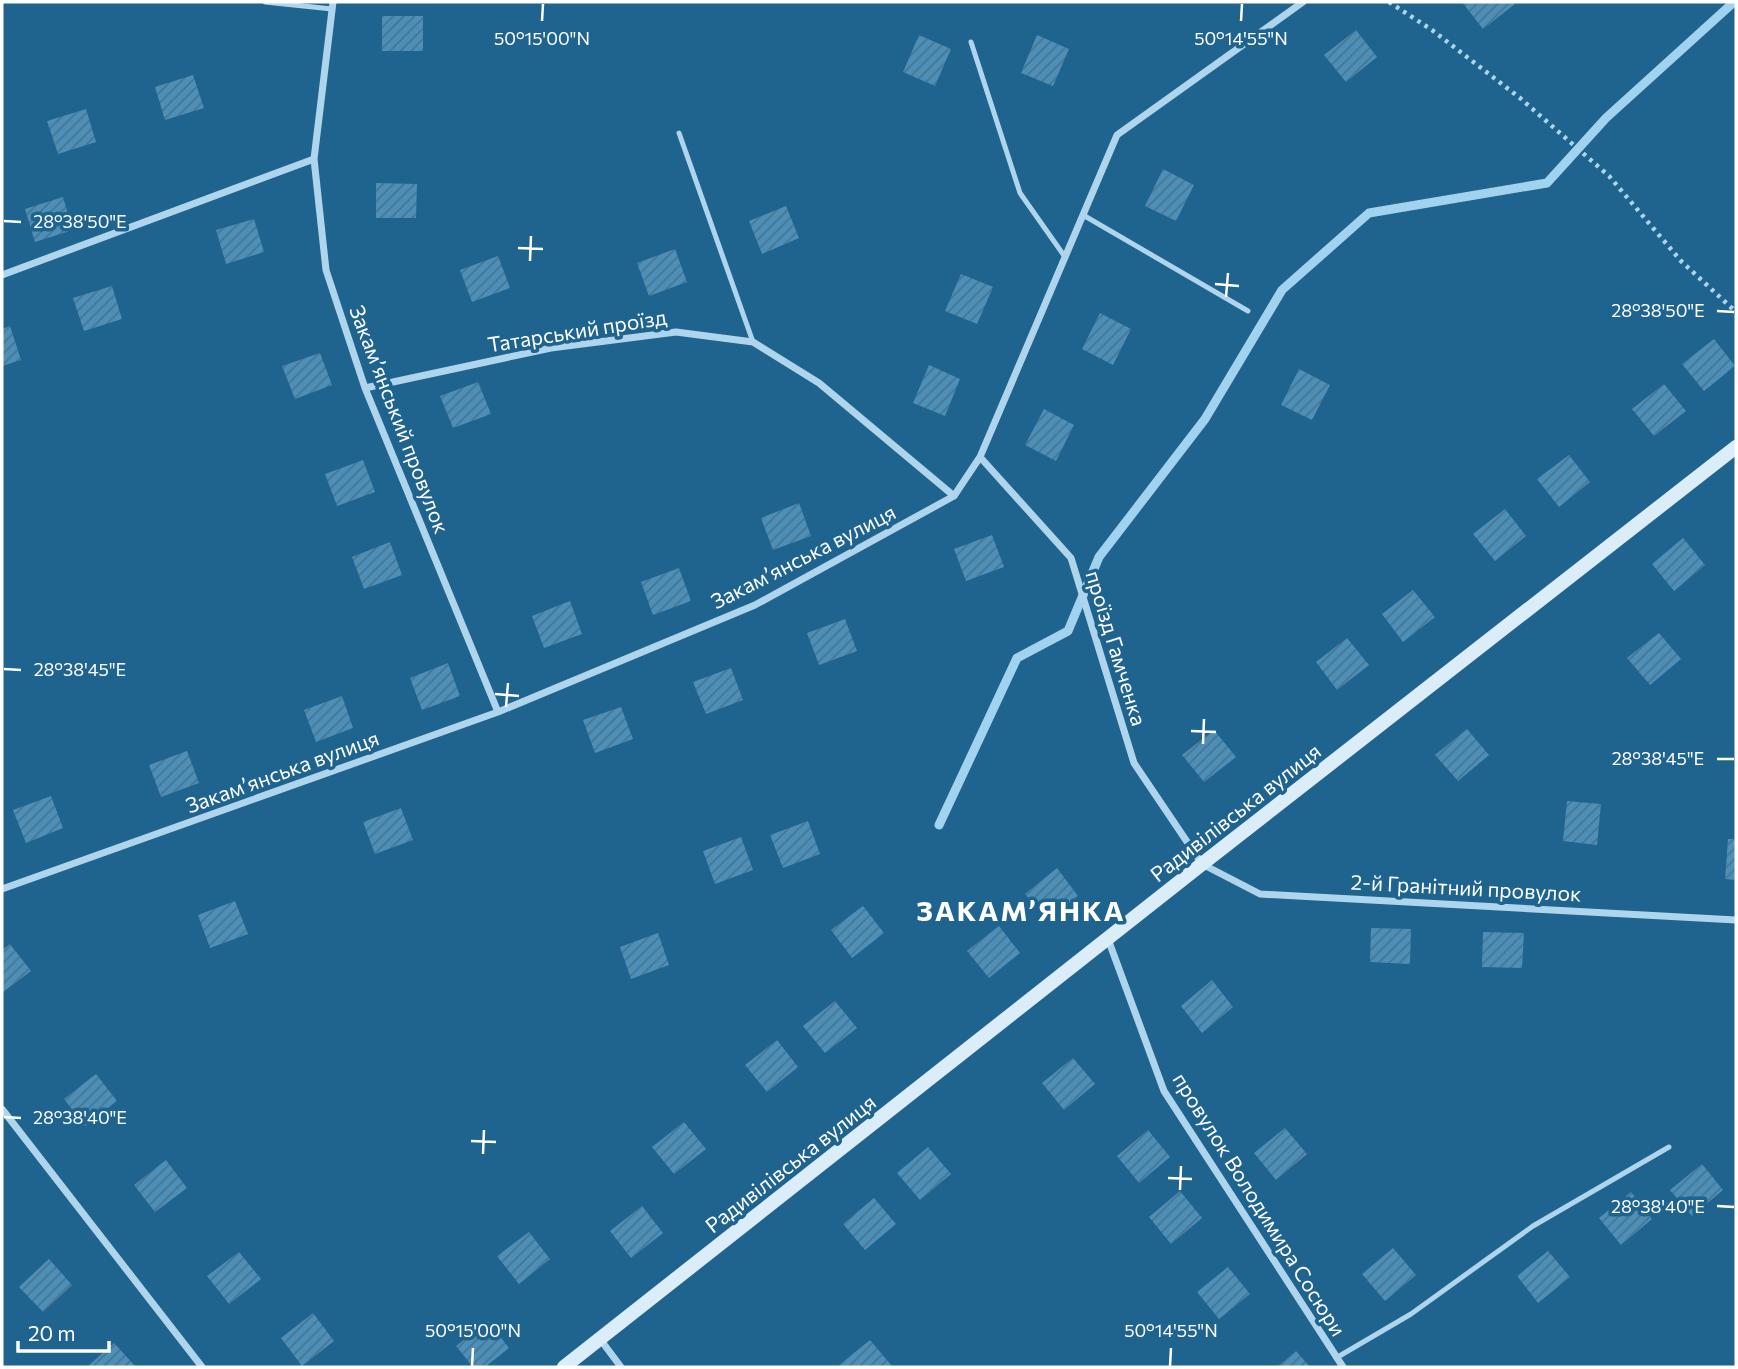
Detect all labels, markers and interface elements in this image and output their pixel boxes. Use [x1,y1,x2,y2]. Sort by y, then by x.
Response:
text: 50°15'00"N [494,27,590,49]
text: 50°14'55"N [1194,27,1288,49]
text: 28°38'50"E [33,210,127,232]
text: 28°38'50"E [1611,299,1705,321]
street label: Закамʼянський провулок [345,301,455,537]
street label: Татарський проїзд [486,304,668,356]
street label: Закамʼянська вулиця [707,499,899,613]
street label: проїзд Гамченка [1082,567,1152,729]
text: 28°38'45"E [34,658,126,680]
street label: Закамʼянська вулиця [182,724,382,818]
street label: Радивілівська вулиця [1145,738,1325,886]
text: 28°38'45"E [1612,747,1704,769]
street label: 2-й Гранітний провулок [1350,868,1582,906]
district label: ЗАКАМ’ЯНКА [916,893,1126,927]
street label: провулок Володимира Сосюри [1168,1068,1352,1340]
street label: Радивілівська вулиця [700,1089,880,1237]
text: 28°38'40"E [33,1106,127,1128]
text: 28°38'40"E [1611,1195,1705,1217]
scale bar [18,1310,108,1354]
text: 50°15'00"N [425,1319,521,1341]
text: 50°14'55"N [1124,1319,1218,1341]
text: 20 m [28,1320,76,1345]

